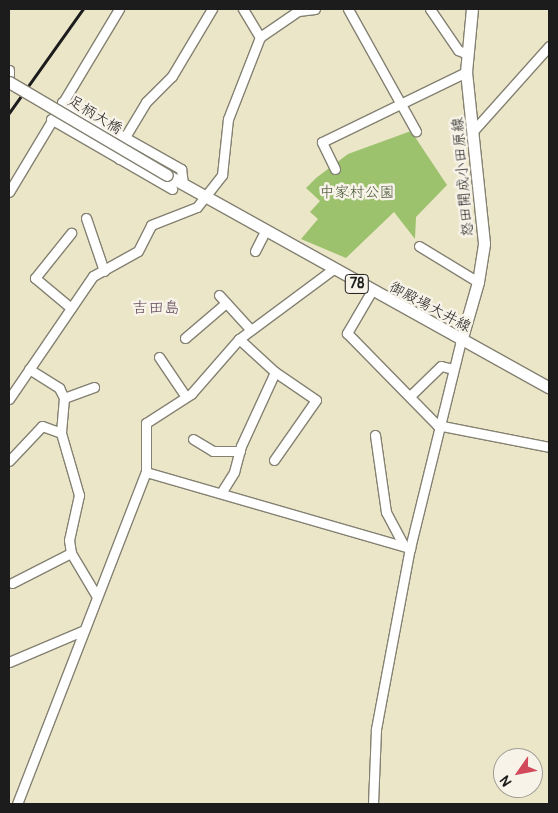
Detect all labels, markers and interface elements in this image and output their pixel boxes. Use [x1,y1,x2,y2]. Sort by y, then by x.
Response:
street label: 足柄大橋 [65,92,125,138]
street label: 怒田開成小田原線 [449,116,477,238]
park label: 中家村公園 [320,184,394,202]
road number: 78 [344,272,370,296]
street label: 御殿場大井線 [386,278,474,336]
district label: 吉田島 [132,298,180,318]
north arrow [493,748,543,798]
text: N [496,772,516,789]

